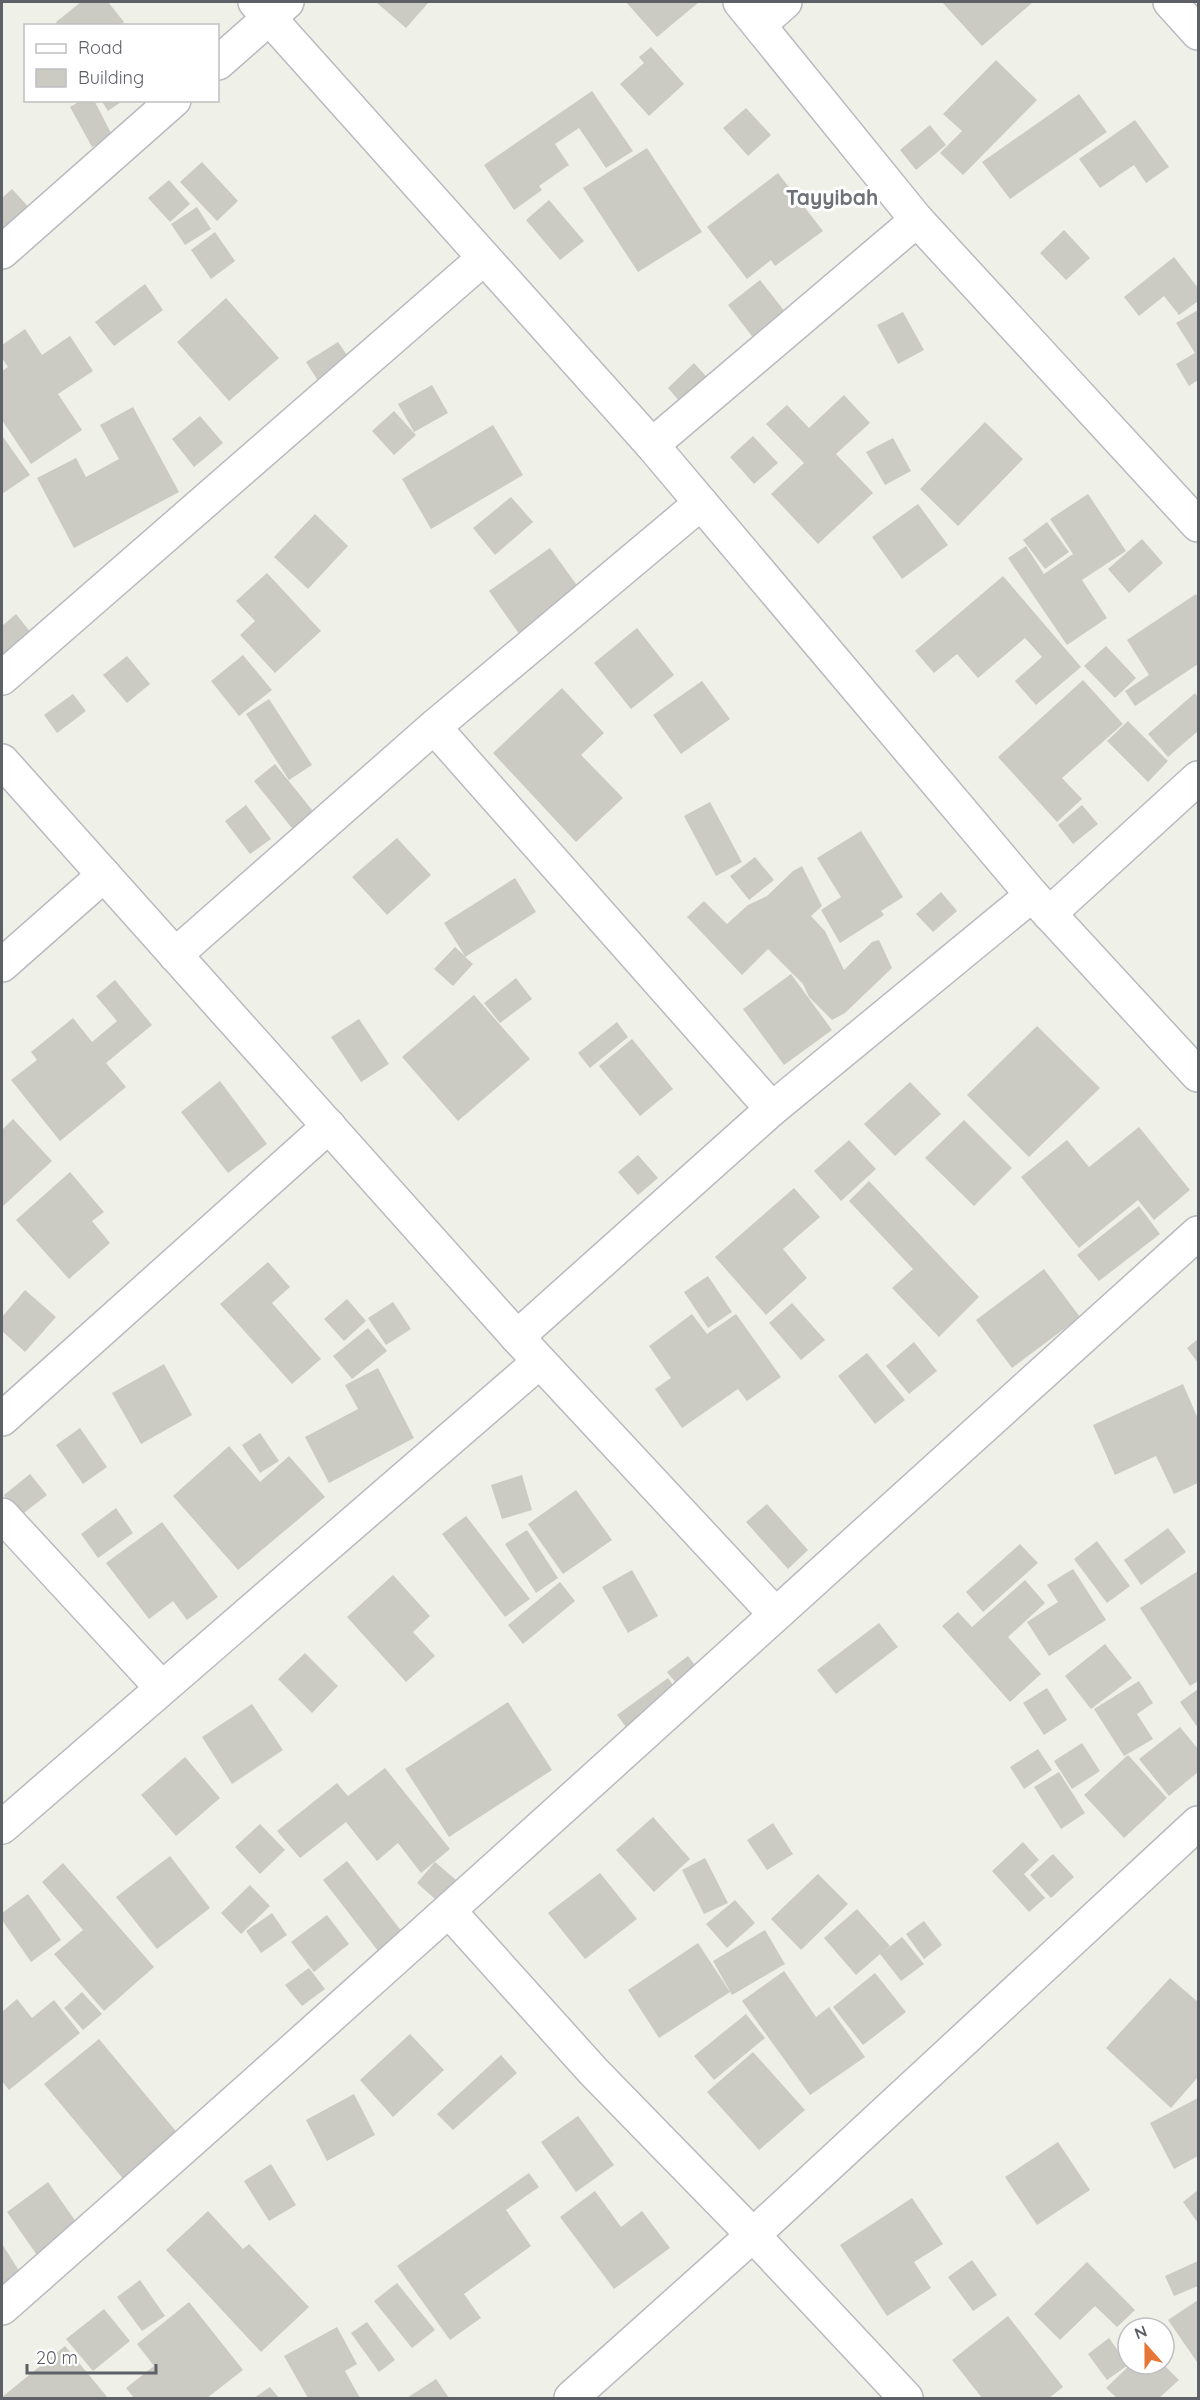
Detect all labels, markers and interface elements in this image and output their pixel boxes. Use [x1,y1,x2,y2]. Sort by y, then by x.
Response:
legend [24,24,219,102]
text: Road [78,36,123,59]
text: Building [78,66,144,89]
district label: Tayyibah [786,184,878,210]
north arrow [1116,2316,1176,2376]
text: N [1132,2321,1150,2343]
scale bar [27,2337,156,2375]
text: 20 m [36,2346,78,2369]

